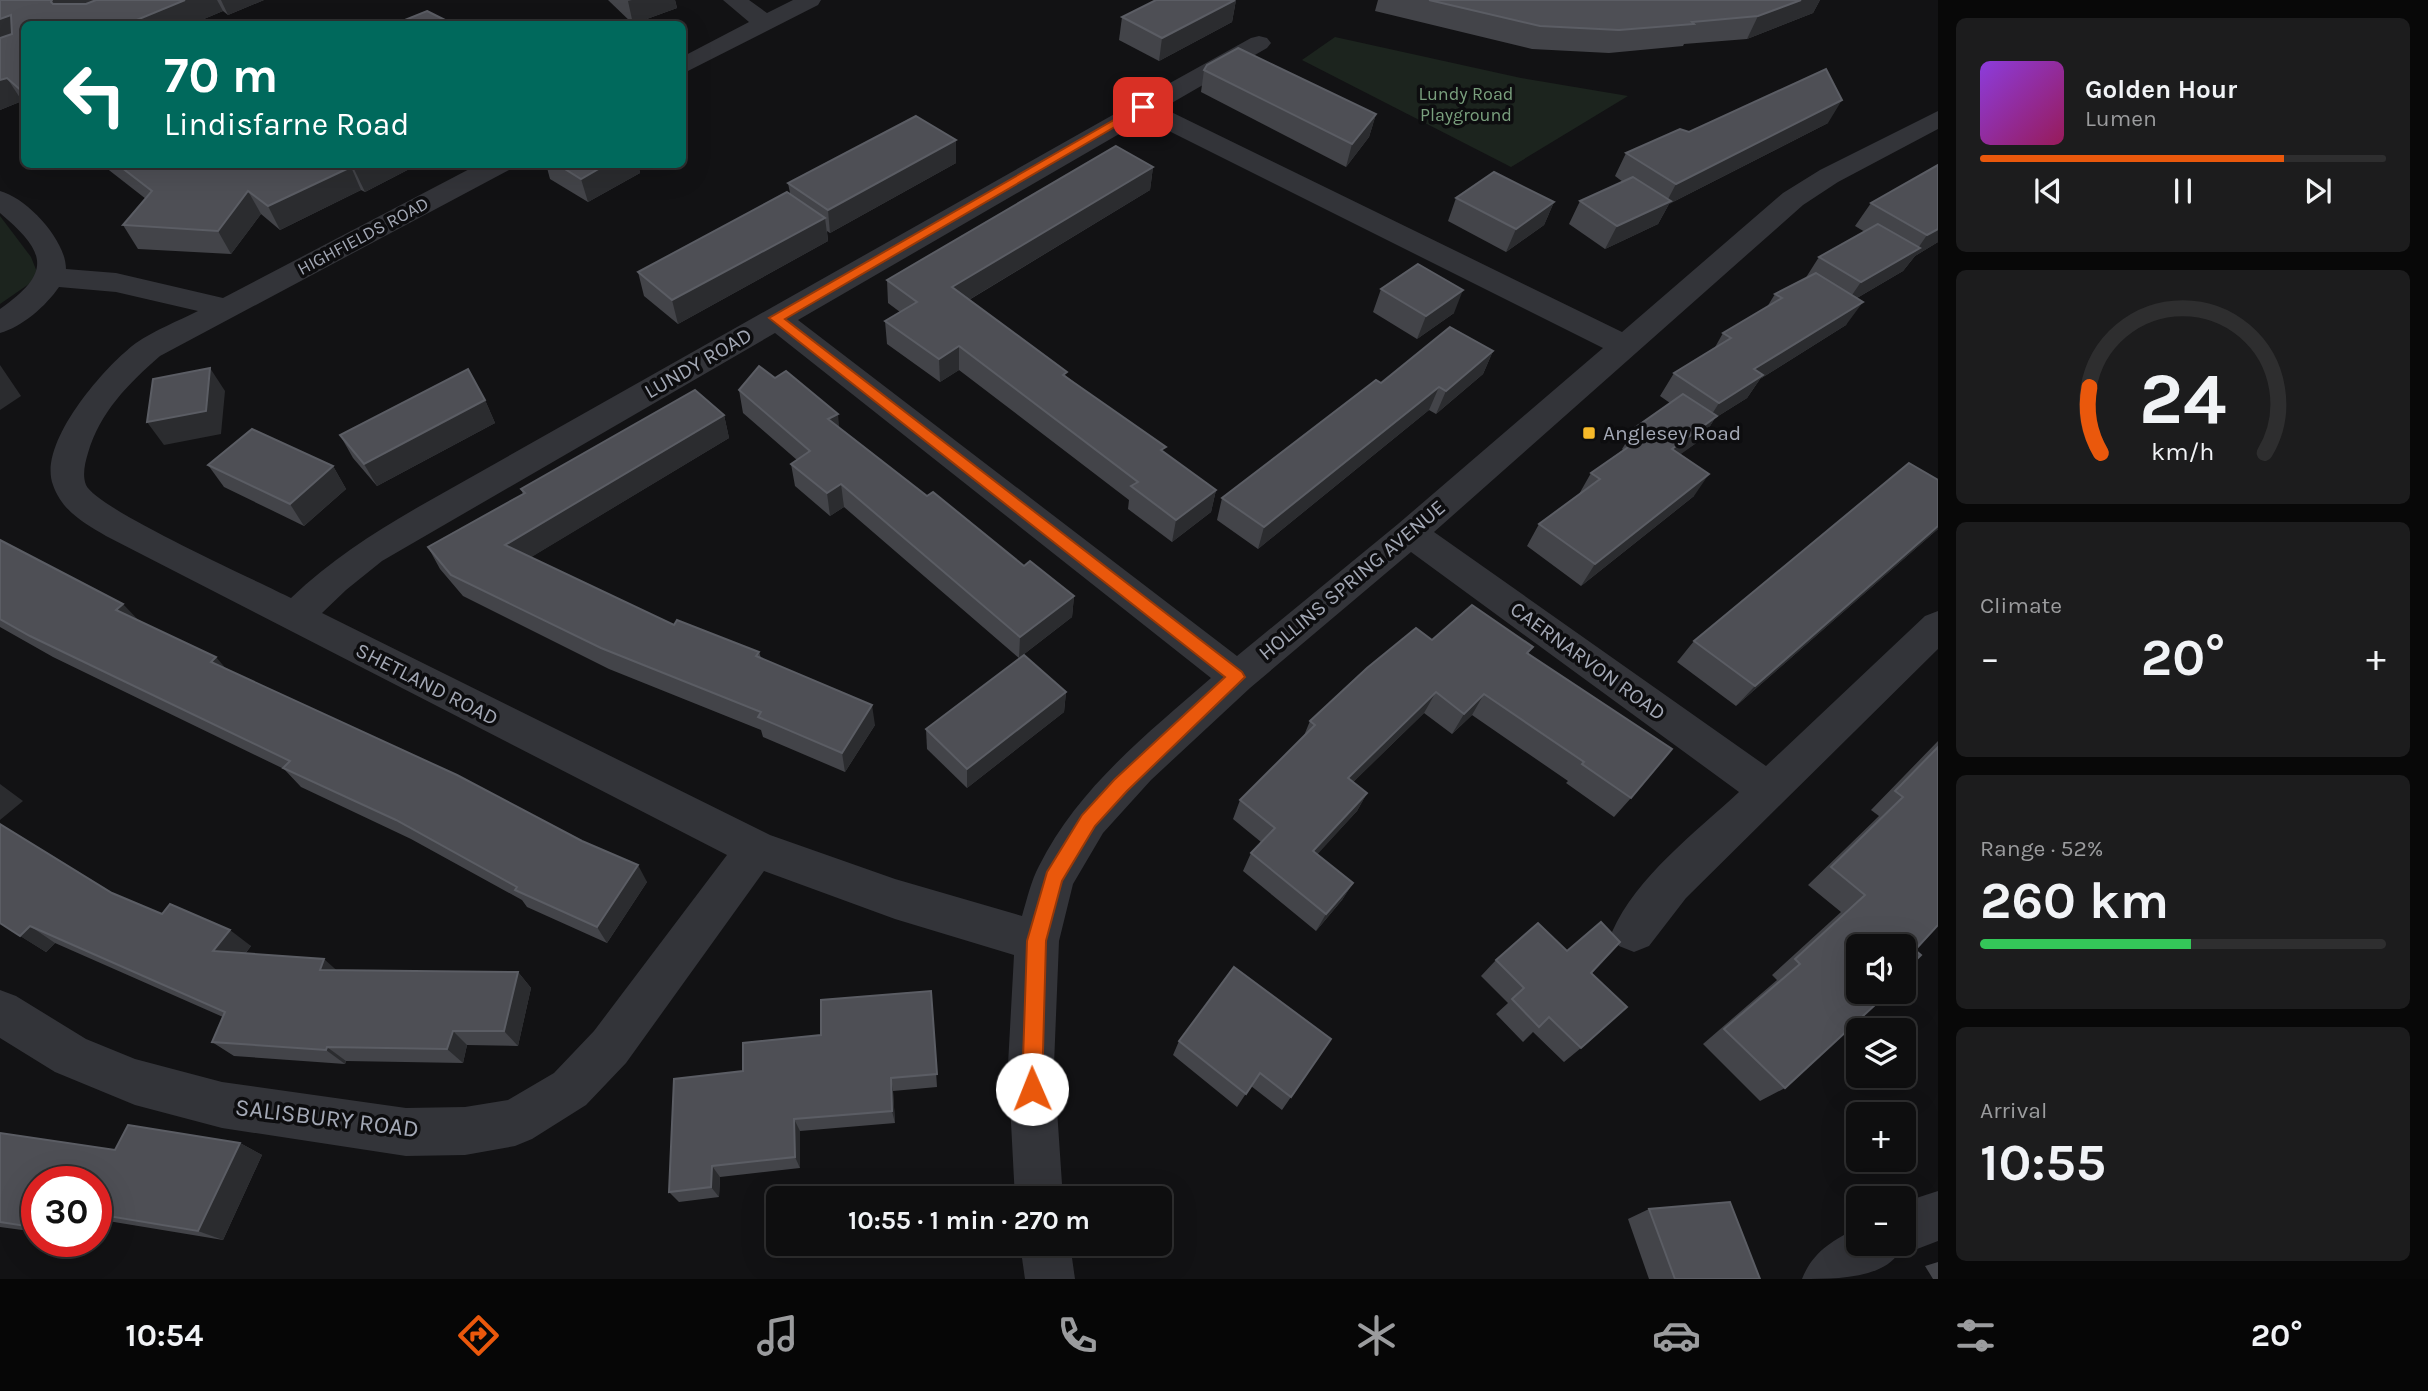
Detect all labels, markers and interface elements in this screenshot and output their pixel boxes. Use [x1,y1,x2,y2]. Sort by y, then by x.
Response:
text: 70 m [164,47,278,104]
icon: left [49,49,140,140]
text: Golden Hour [2085,74,2237,105]
pin [1113,77,1173,137]
park label: Lundy Road Playground [1419,83,1513,126]
icon: arrive [1124,88,1162,126]
text: Lumen [2085,105,2157,132]
text: Lindisfarne Road [164,106,409,143]
icon: previous [2029,172,2067,210]
icon: pause [2164,172,2202,210]
icon: next [2299,172,2337,210]
street label: HIGHFIELDS ROAD [294,192,432,280]
street label: LUNDY ROAD [640,323,756,403]
text: 24 [2139,357,2227,442]
place label: Anglesey Road [1603,421,1741,445]
marker: Anglesey Road [1581,425,1597,441]
text: km/h [2151,437,2215,466]
street label: HOLLINS SPRING AVENUE [1254,495,1450,665]
text: Climate [1980,592,2062,619]
street label: CAERNARVON ROAD [1506,597,1670,725]
text: 20° [2141,627,2225,688]
text: − [1980,636,2000,681]
text: + [2366,636,2386,681]
street label: SHETLAND ROAD [352,638,502,730]
text: Range · 52% [1980,835,2103,862]
text: 260 km [1980,870,2169,931]
map controls [1846,934,1916,1256]
button: sound [1846,934,1916,1004]
button: layers [1846,1018,1916,1088]
position arrow [995,1052,1069,1126]
street label: SALISBURY ROAD [234,1093,420,1143]
text: Arrival [1980,1097,2047,1124]
button: + [1846,1102,1916,1172]
text: 10:55 [1980,1132,2106,1193]
speed limit sign: 30 [21,1166,112,1257]
button: − [1846,1186,1916,1256]
text: 10:55 · 1 min · 270 m [848,1205,1090,1236]
icon: directions [454,1311,503,1360]
icon: music [753,1311,802,1360]
icon: phone [1053,1311,1102,1360]
icon: climate [1352,1311,1401,1360]
icon: car [1652,1311,1701,1360]
icon: filters [1951,1311,2000,1360]
text: 10:54 [125,1317,203,1354]
text: 20° [2251,1317,2303,1354]

